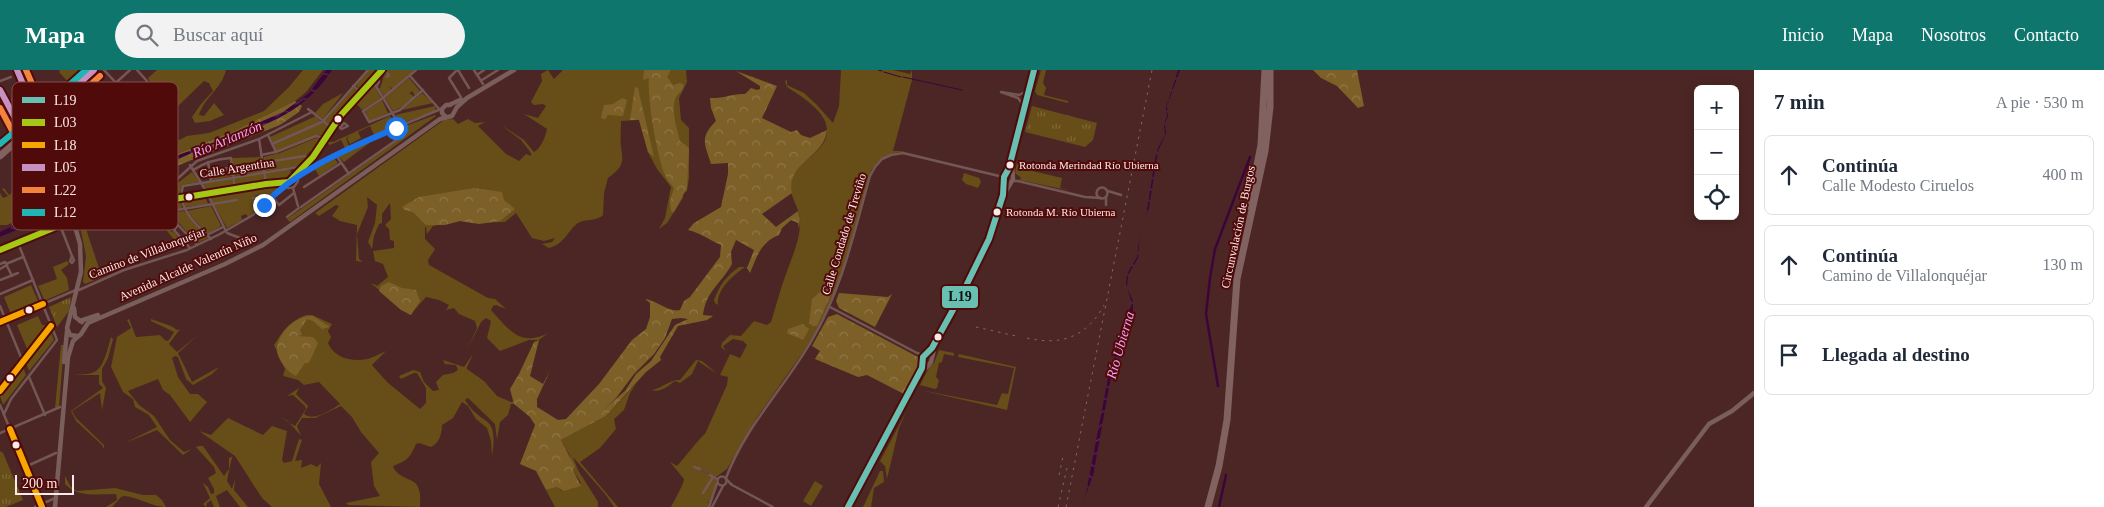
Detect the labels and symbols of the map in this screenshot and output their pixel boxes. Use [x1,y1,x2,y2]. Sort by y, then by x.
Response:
legend [12,82,178,230]
text: L19 [54,93,77,108]
unlabelled marker [333,114,343,124]
text: L03 [54,115,77,130]
route start [385,117,408,140]
water label: Río Arlanzón [189,118,264,161]
text: L18 [54,138,77,153]
street label: Calle Argentina [199,155,276,181]
place label: Rotonda Merindad Río Ubierna [1019,159,1159,171]
text: L05 [54,160,77,175]
marker: Rotonda Merindad Río Ubierna [1005,160,1015,170]
street label: Circunvalación de Burgos [1218,164,1258,290]
street label: Calle Condado de Treviño [819,172,869,296]
text: L22 [54,183,77,198]
unlabelled marker [184,192,194,202]
route end [253,194,276,217]
text: L12 [54,205,77,220]
place label: Rotonda M. Río Ubierna [1006,206,1115,218]
marker: Rotonda M. Río Ubierna [992,207,1002,217]
street label: Camino de Villalonquéjar [87,224,207,282]
street label: Avenida Alcalde Valentín Niño [117,230,259,304]
line badge: L19 [941,285,979,309]
text: L19 [948,289,972,304]
unlabelled marker [24,305,34,315]
water label: Río Ubierna [1103,310,1137,382]
unlabelled marker [933,332,943,342]
unlabelled marker [5,373,15,383]
unlabelled marker [11,440,21,450]
scale bar [15,472,74,495]

